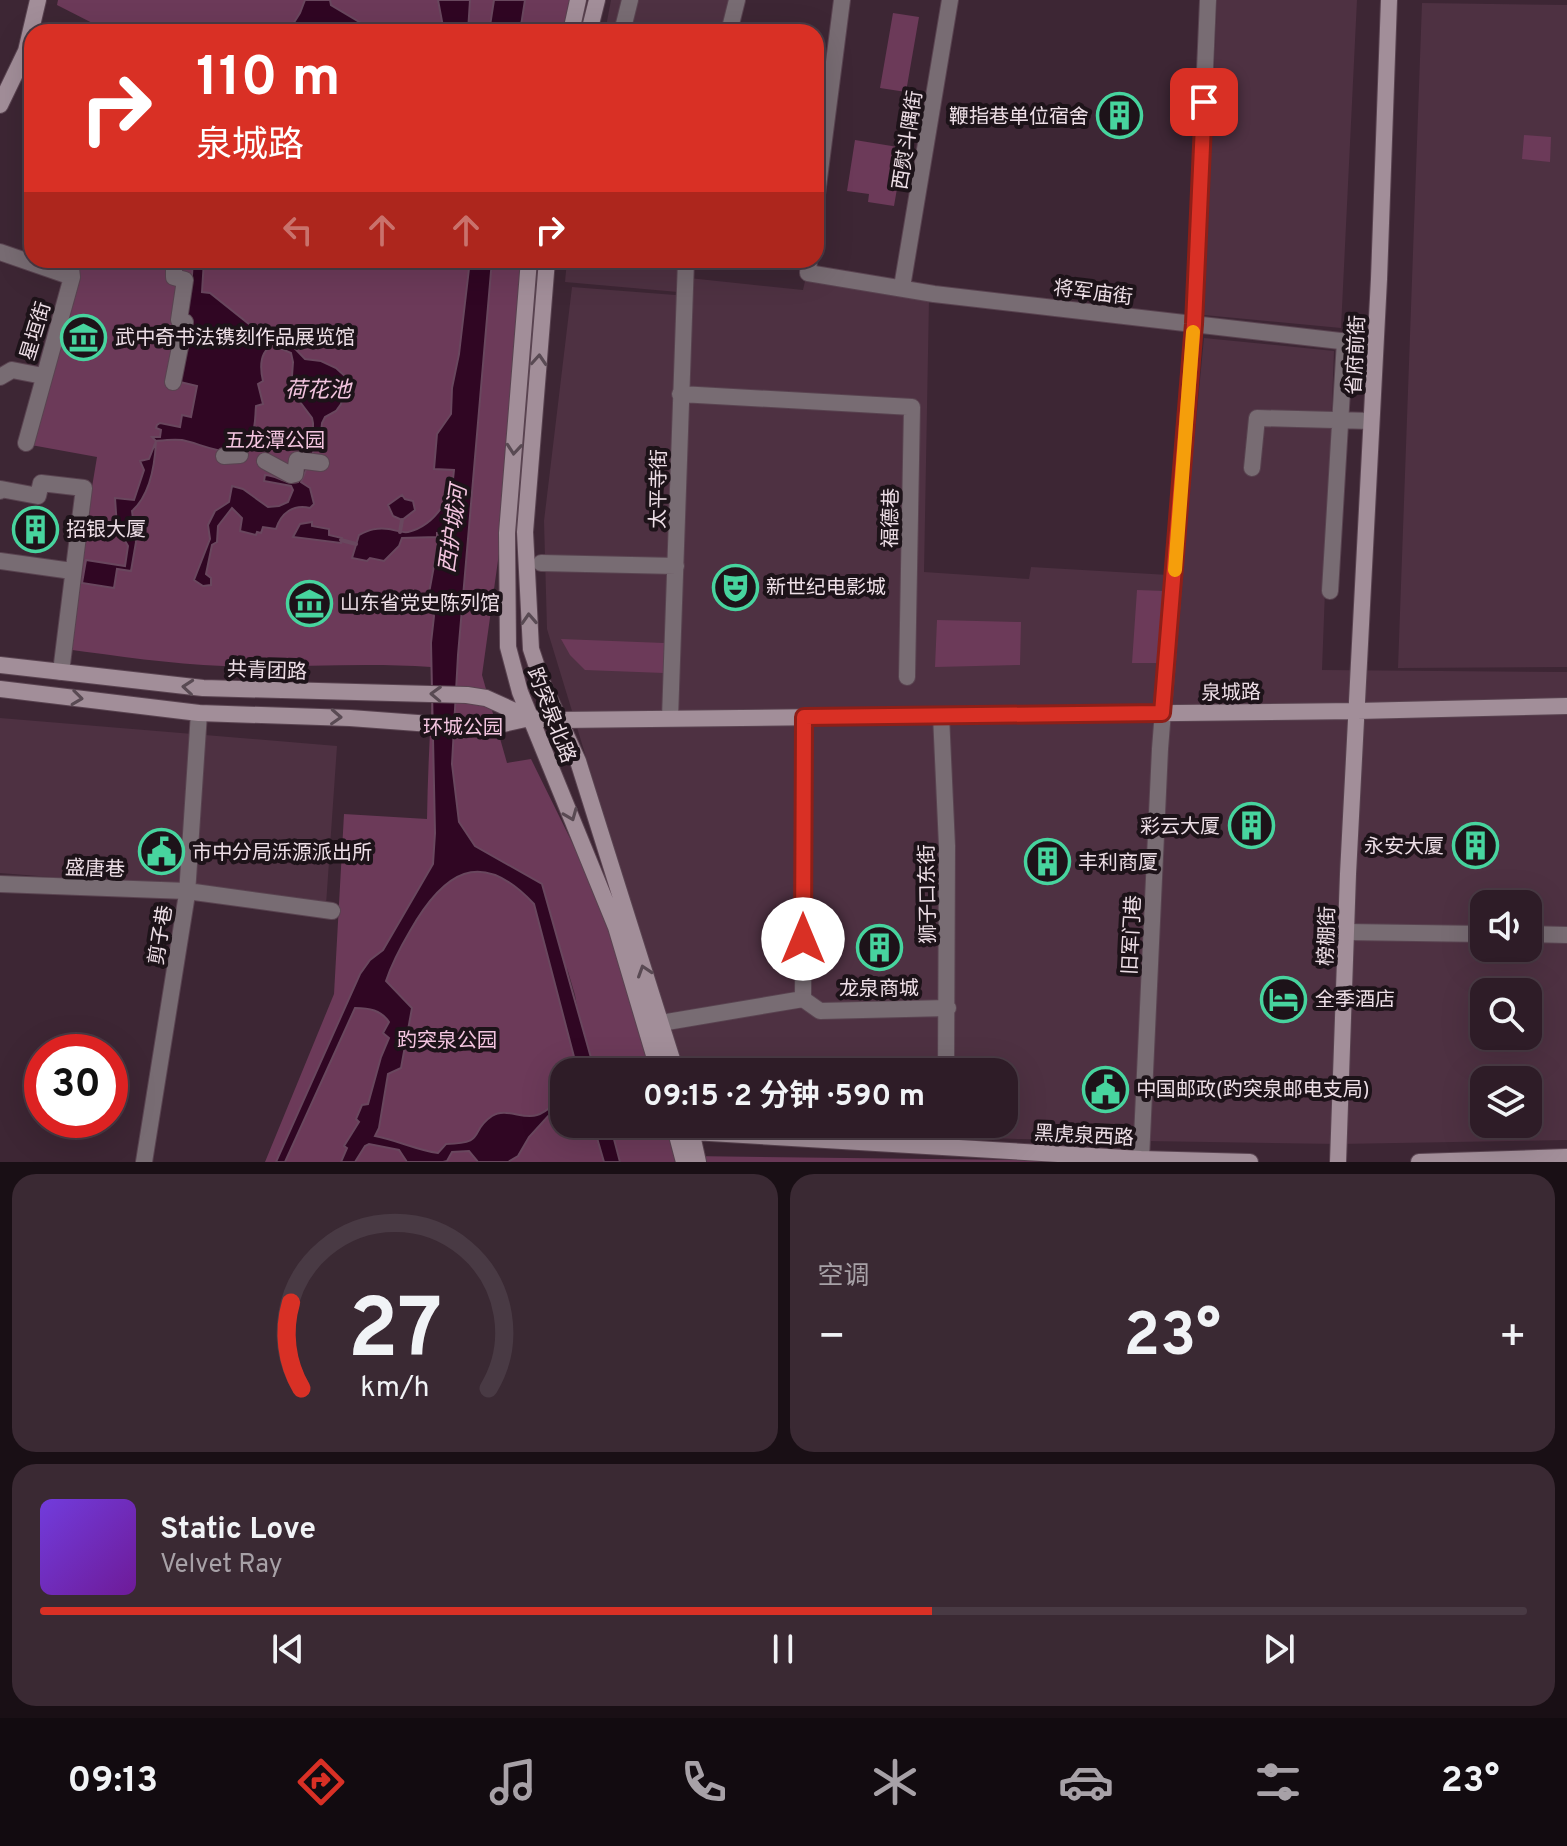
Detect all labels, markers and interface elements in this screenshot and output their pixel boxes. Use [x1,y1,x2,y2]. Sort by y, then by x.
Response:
text: 110 m [196,45,341,115]
icon: right [64,56,168,160]
pin [1170,68,1238,136]
icon: arrive [1182,80,1226,124]
street label: 西熨斗隅街 [888,89,930,192]
building icon: 鞭指巷单位宿舍 [1096,92,1144,140]
place label: 鞭指巷单位宿舍 [949,105,1089,131]
text: 泉城路 [196,124,304,170]
icon: left [276,208,320,252]
icon: ahead [360,208,404,252]
icon: ahead [444,208,488,252]
icon: right [528,208,572,252]
street label: 将军庙街 [1051,276,1134,312]
street label: 星垣街 [16,299,58,364]
museum icon: 武中奇书法镌刻作品展览馆 [60,313,108,361]
street label: 省府前街 [1342,314,1372,396]
place label: 武中奇书法镌刻作品展览馆 [115,326,355,352]
one-way arrow [530,353,547,366]
water label: 荷花池 [285,378,353,405]
park label: 五龙潭公园 [225,429,325,455]
one-way arrow [506,443,523,456]
street label: 太平寺街 [646,449,674,529]
water label: 西护城河 [435,480,475,575]
street label: 福德巷 [878,488,906,548]
building icon: 招银大厦 [11,505,59,553]
place label: 招银大厦 [66,518,146,544]
theatre icon: 新世纪电影城 [711,563,759,611]
place label: 新世纪电影城 [766,576,886,602]
museum icon: 山东省党史陈列馆 [285,579,333,627]
place label: 山东省党史陈列馆 [340,592,500,618]
one-way arrow [521,612,538,625]
street label: 共青团路 [227,658,307,686]
street label: 趵突泉北路 [520,664,580,767]
one-way arrow [181,679,194,696]
street label: 泉城路 [1201,680,1261,708]
one-way arrow [429,686,442,703]
one-way arrow [71,689,84,706]
one-way arrow [330,709,343,726]
park label: 环城公园 [423,716,503,742]
building icon: 彩云大厦 [1227,802,1275,850]
one-way arrow [561,807,578,821]
place label: 彩云大厦 [1140,815,1220,841]
building icon: 永安大厦 [1451,822,1499,870]
public building icon: 市中分局泺源派出所 [137,828,185,876]
place label: 永安大厦 [1364,835,1444,861]
building icon: 丰利商厦 [1023,838,1071,886]
place label: 市中分局泺源派出所 [192,841,372,867]
street label: 狮子口东街 [915,844,943,944]
place label: 丰利商厦 [1078,851,1158,877]
street label: 盛唐巷 [64,856,125,884]
map controls [1470,890,1542,1138]
button: sound [1470,890,1542,962]
street label: 旧军门巷 [1118,894,1148,976]
position arrow [761,897,845,981]
street label: 剪子巷 [144,904,180,967]
street label: 榜棚街 [1314,906,1342,967]
building icon: 龙泉商城 [855,924,903,972]
one-way arrow [638,965,654,979]
hotel icon: 全季酒店 [1260,975,1308,1023]
place label: 龙泉商城 [839,977,919,1003]
button: search [1470,978,1542,1050]
place label: 全季酒店 [1315,988,1395,1014]
park label: 趵突泉公园 [397,1029,497,1055]
speed limit sign: 30 [24,1034,128,1138]
public building icon: 中国邮政(趵突泉邮电支局) [1081,1065,1129,1113]
button: layers [1470,1066,1542,1138]
place label: 中国邮政(趵突泉邮电支局) [1136,1078,1370,1104]
text: 09:15 · 2 分钟 · 590 m [643,1079,925,1116]
street label: 黑虎泉西路 [1033,1121,1135,1153]
text: 空调 [818,1261,870,1294]
text: 27 [347,1282,442,1387]
text: 23° [1123,1301,1221,1377]
text: − [818,1311,846,1367]
text: + [1499,1311,1527,1367]
text: km/h [360,1371,429,1407]
text: Static Love [160,1512,316,1549]
text: Velvet Ray [160,1549,283,1582]
icon: previous [266,1627,310,1671]
icon: pause [761,1627,805,1671]
icon: next [1257,1627,1301,1671]
icon: directions [293,1754,349,1810]
icon: music [485,1754,541,1810]
icon: phone [676,1754,732,1810]
icon: climate [867,1754,923,1810]
icon: car [1058,1754,1114,1810]
icon: filters [1250,1754,1306,1810]
text: 09:13 [68,1759,158,1805]
text: 23° [1441,1759,1499,1805]

